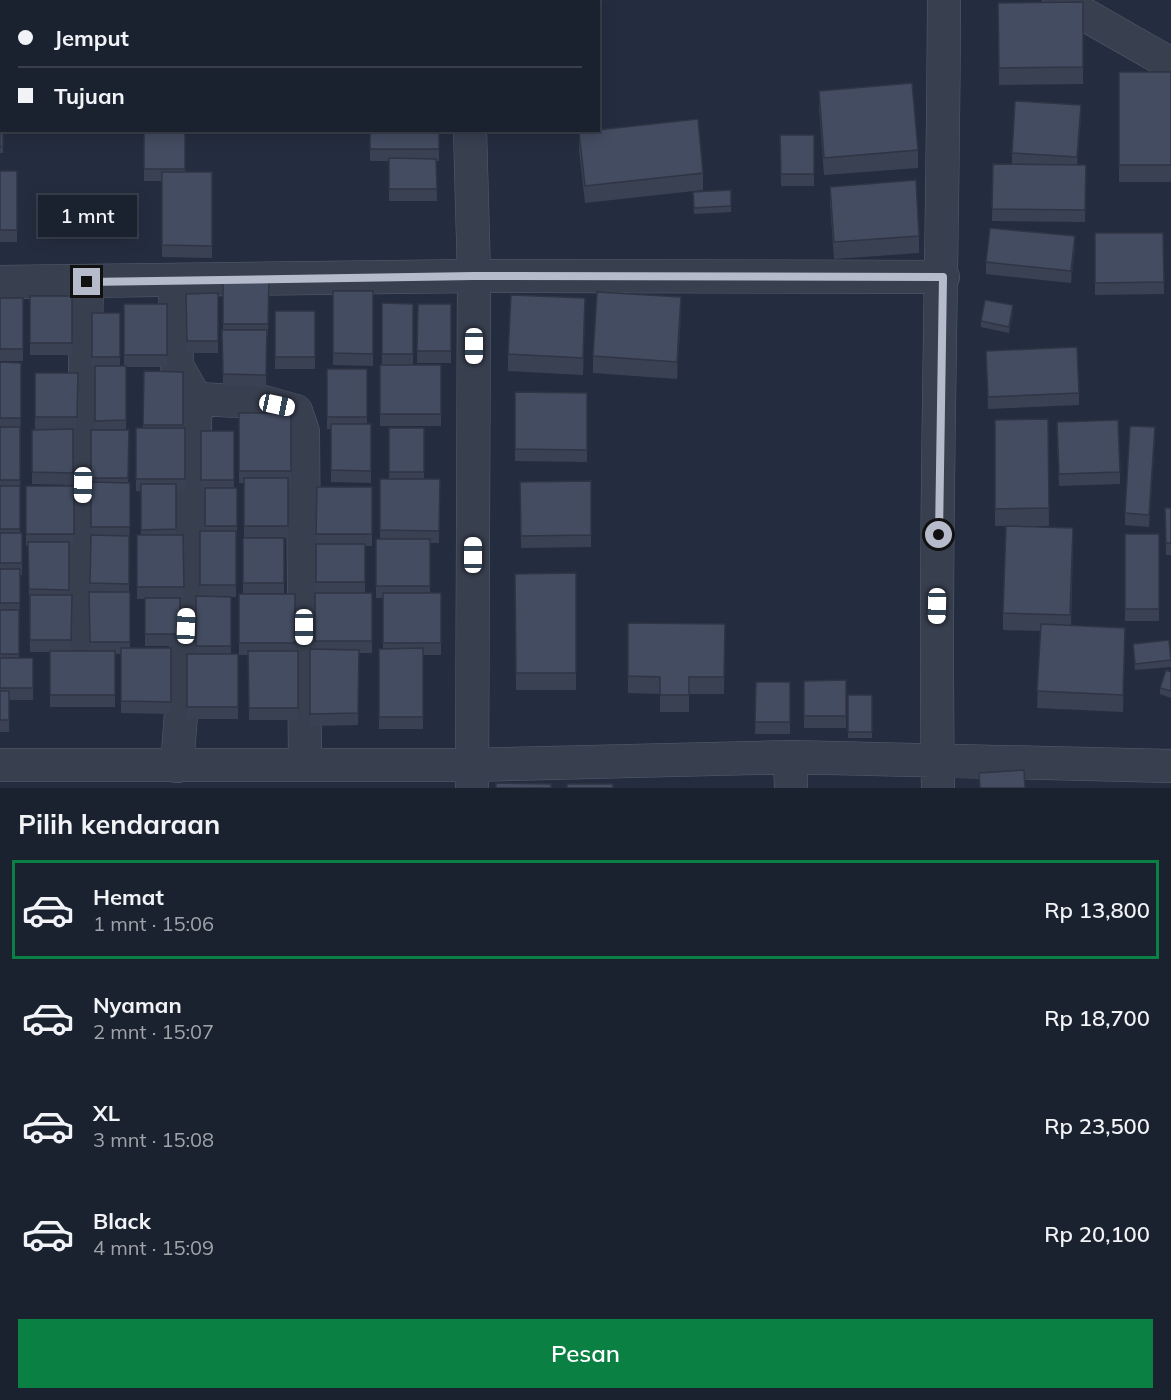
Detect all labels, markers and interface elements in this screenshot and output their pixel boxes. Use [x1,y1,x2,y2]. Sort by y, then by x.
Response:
text: Jemput [54,24,129,52]
text: Tujuan [54,82,125,110]
callout: 1 mnt [38,195,136,237]
text: 1 mnt [60,203,115,228]
route end [73,268,100,295]
car [465,328,483,364]
car [258,392,296,418]
car [74,467,92,503]
route start [925,521,952,548]
car [464,537,482,573]
car [928,588,946,624]
car [176,608,196,644]
car [295,609,313,645]
text: Pilih kendaraan [18,807,220,841]
icon: car [21,883,75,937]
text: Hemat [93,883,164,911]
text: Rp 13,800 [1044,896,1150,924]
text: 1 mnt · 15:06 [93,911,214,936]
icon: car [21,991,75,1045]
text: Nyaman [93,991,182,1019]
text: Rp 18,700 [1044,1004,1150,1032]
text: 2 mnt · 15:07 [93,1019,214,1044]
icon: car [21,1099,75,1153]
text: XL [93,1099,120,1127]
text: Rp 23,500 [1044,1112,1150,1140]
text: 3 mnt · 15:08 [93,1127,214,1152]
icon: car [21,1207,75,1261]
text: Black [93,1207,151,1235]
text: Rp 20,100 [1044,1220,1150,1248]
text: 4 mnt · 15:09 [93,1235,214,1260]
button: Pesan [18,1319,1153,1388]

